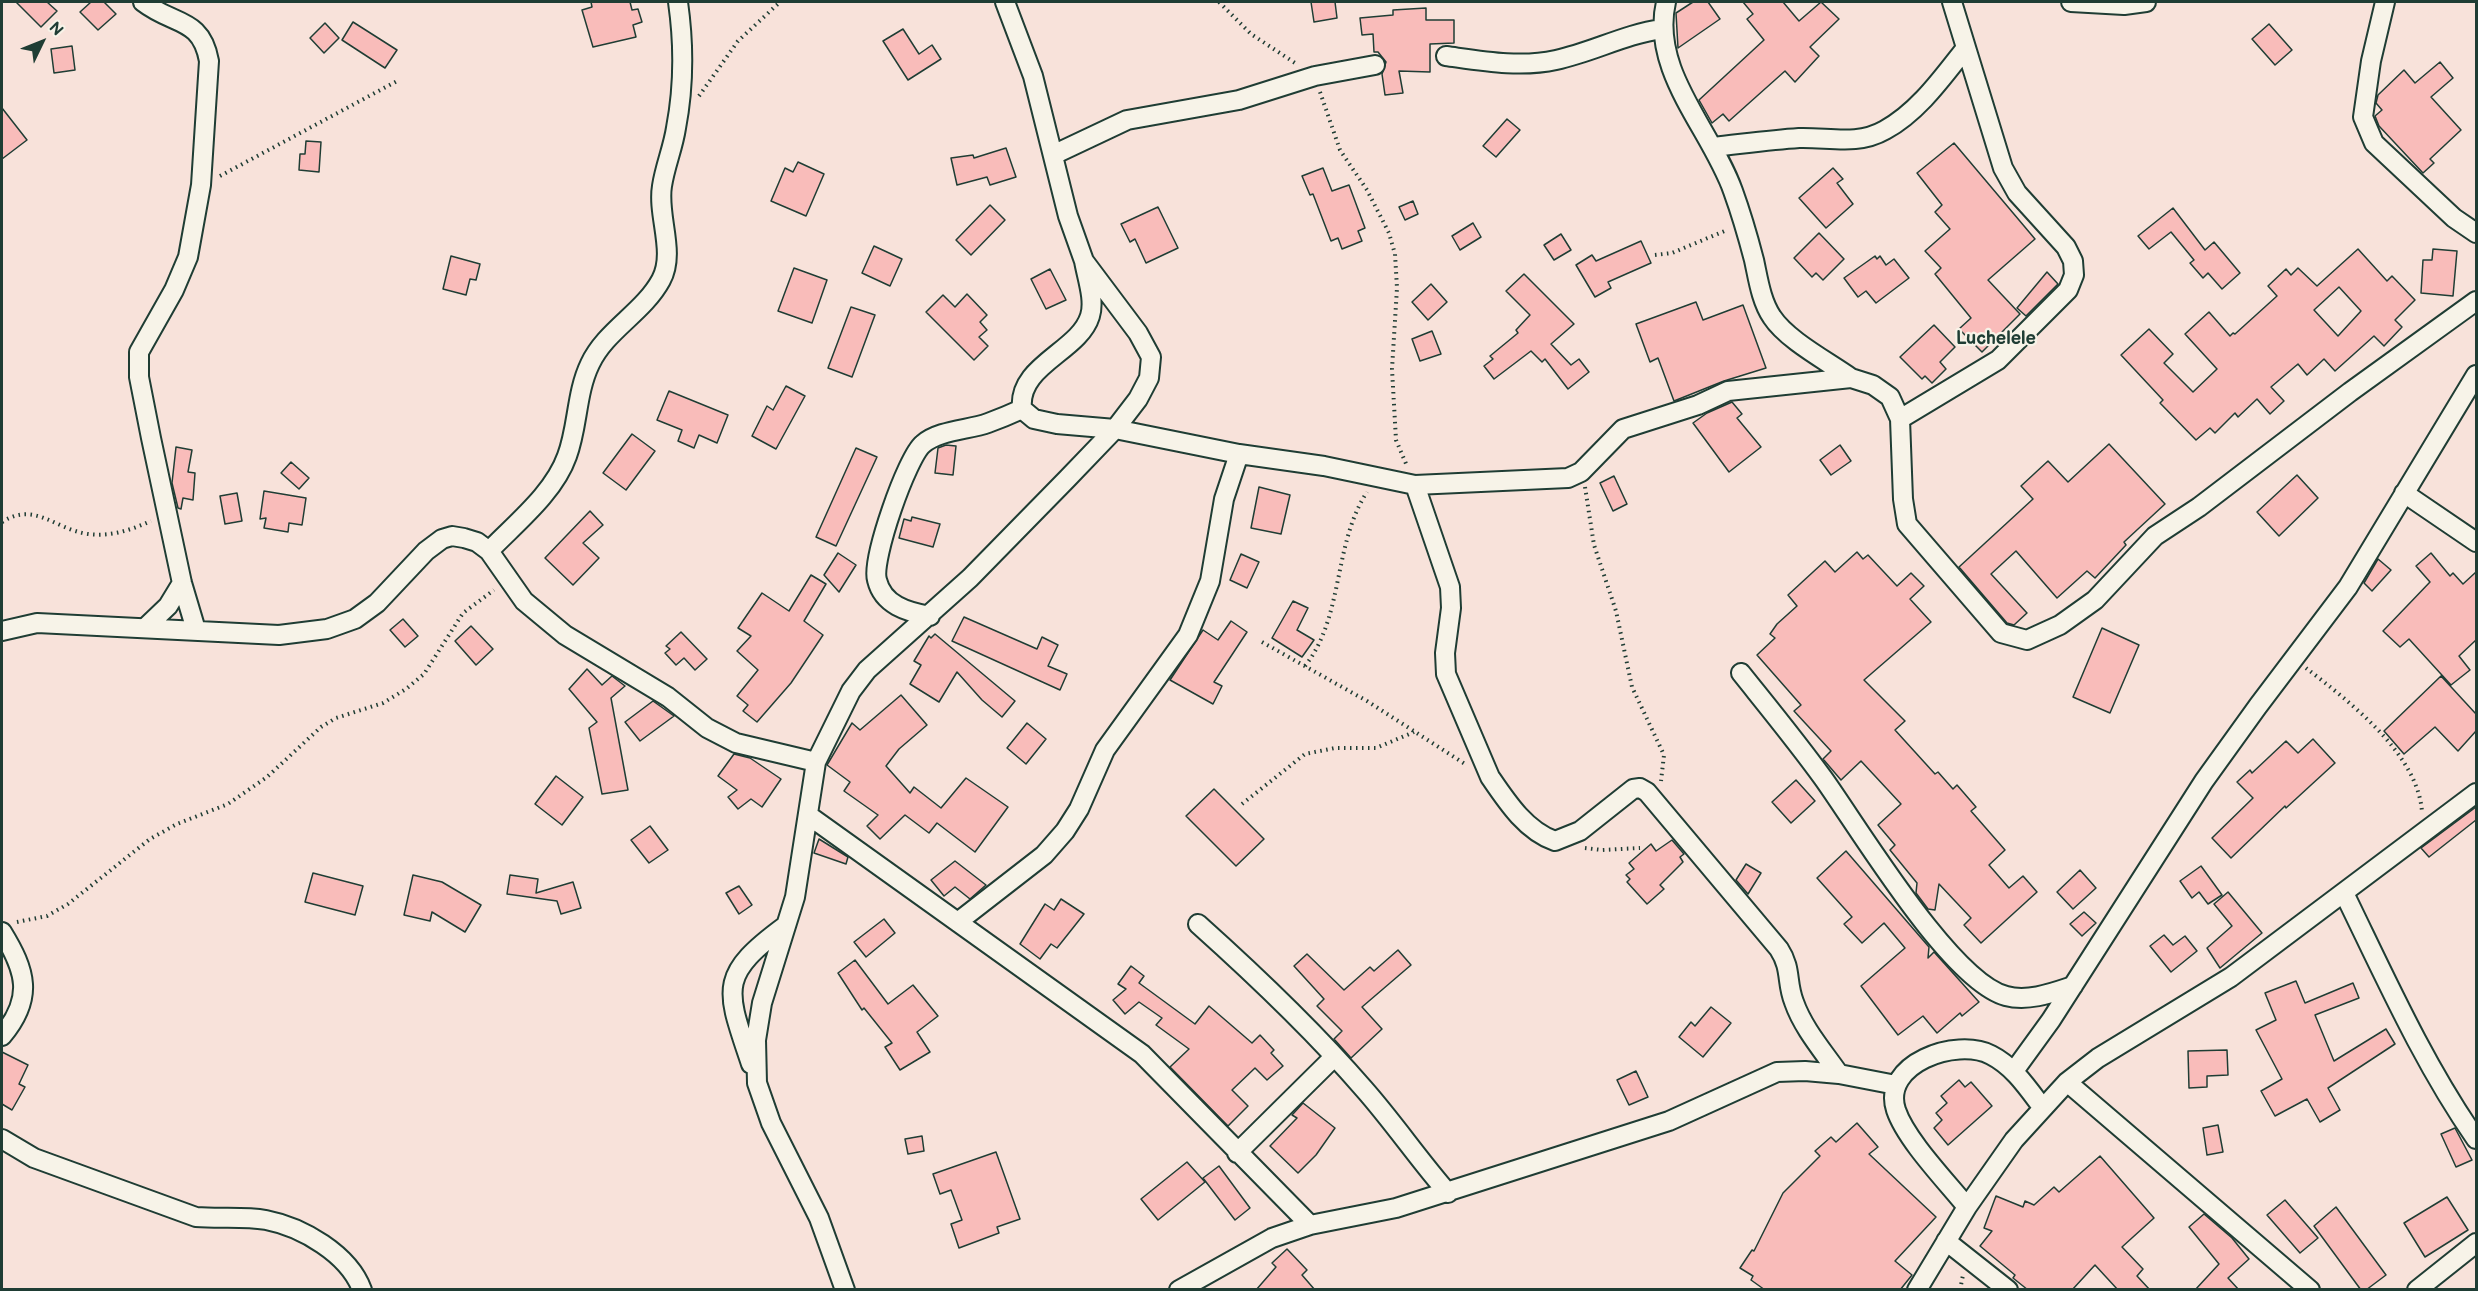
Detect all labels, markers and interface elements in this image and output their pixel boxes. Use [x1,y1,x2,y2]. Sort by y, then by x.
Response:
north arrow [12,12,72,72]
text: N [44,19,67,40]
district label: Luchelele [1956,328,2036,350]

